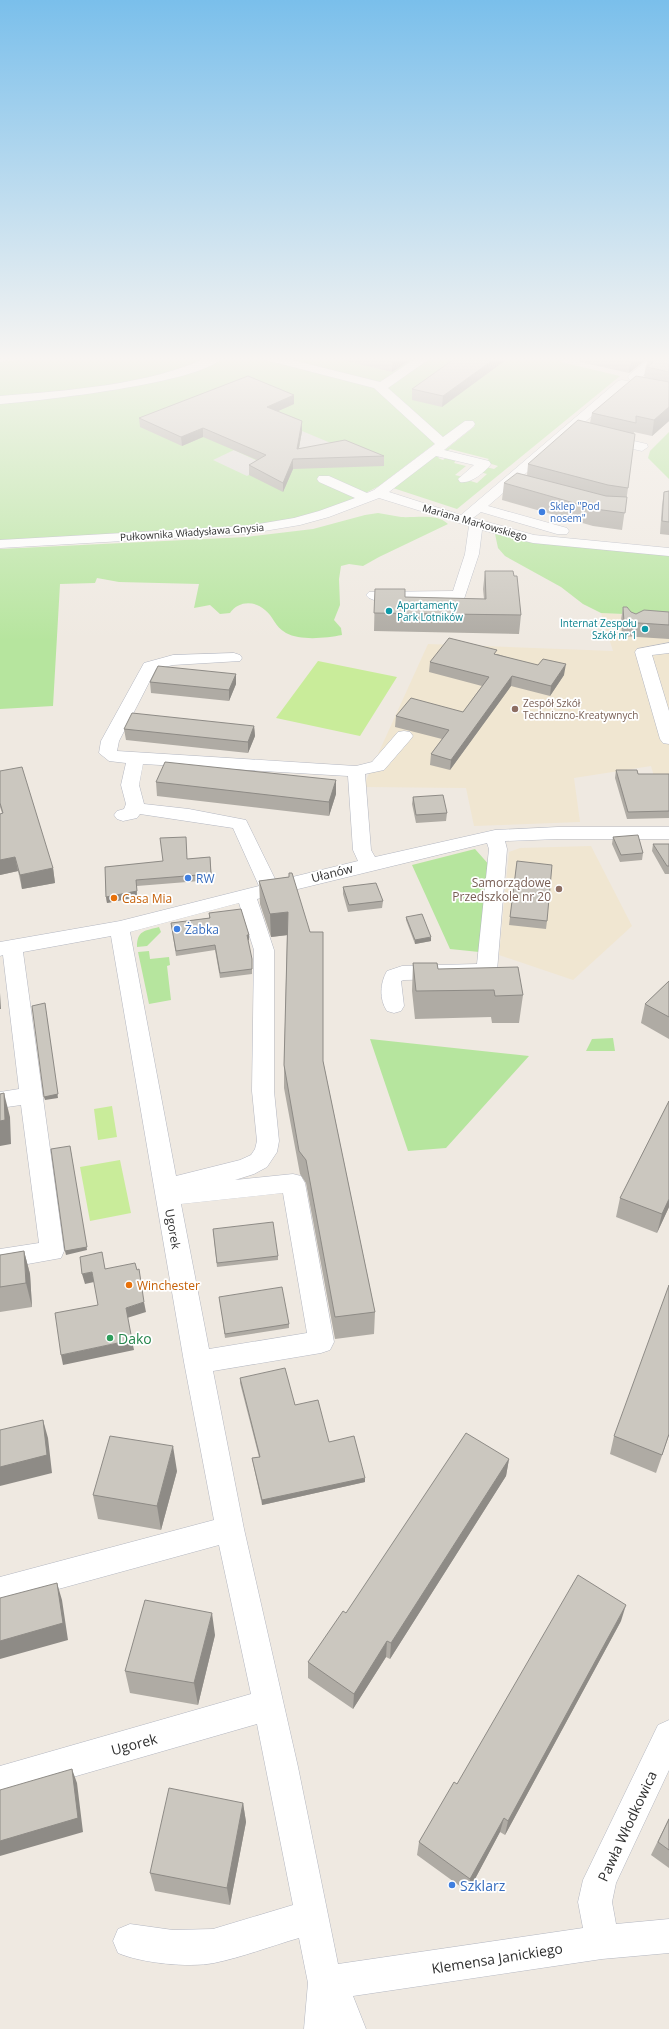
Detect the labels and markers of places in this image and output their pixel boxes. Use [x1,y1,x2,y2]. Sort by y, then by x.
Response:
place label: Sklep "Pod nosem" [550,499,600,525]
marker: Sklep "Pod nosem" [537,507,547,517]
place label: Apartamenty Park Lotników [397,598,463,624]
marker: Apartamenty Park Lotników [384,606,394,616]
place label: Internat Zespołu Szkół nr 1 [560,616,637,642]
marker: Internat Zespołu Szkół nr 1 [640,624,650,634]
place label: Zespół Szkół Techniczno-Kreatywnych [523,696,638,722]
marker: Zespół Szkół Techniczno-Kreatywnych [510,704,520,714]
place label: RW [196,870,215,887]
marker: RW [183,873,193,883]
place label: Samorządowe Przedszkole nr 20 [452,874,551,905]
marker: Samorządowe Przedszkole nr 20 [554,884,564,894]
place label: Casa Mia [122,890,172,907]
marker: Casa Mia [109,893,119,903]
place label: Żabka [185,921,219,938]
marker: Żabka [172,924,182,934]
place label: Winchester [137,1277,200,1294]
marker: Winchester [124,1280,134,1290]
place label: Dako [118,1329,152,1348]
marker: Dako [105,1333,115,1343]
place label: Szklarz [460,1876,506,1895]
marker: Szklarz [447,1880,457,1890]

